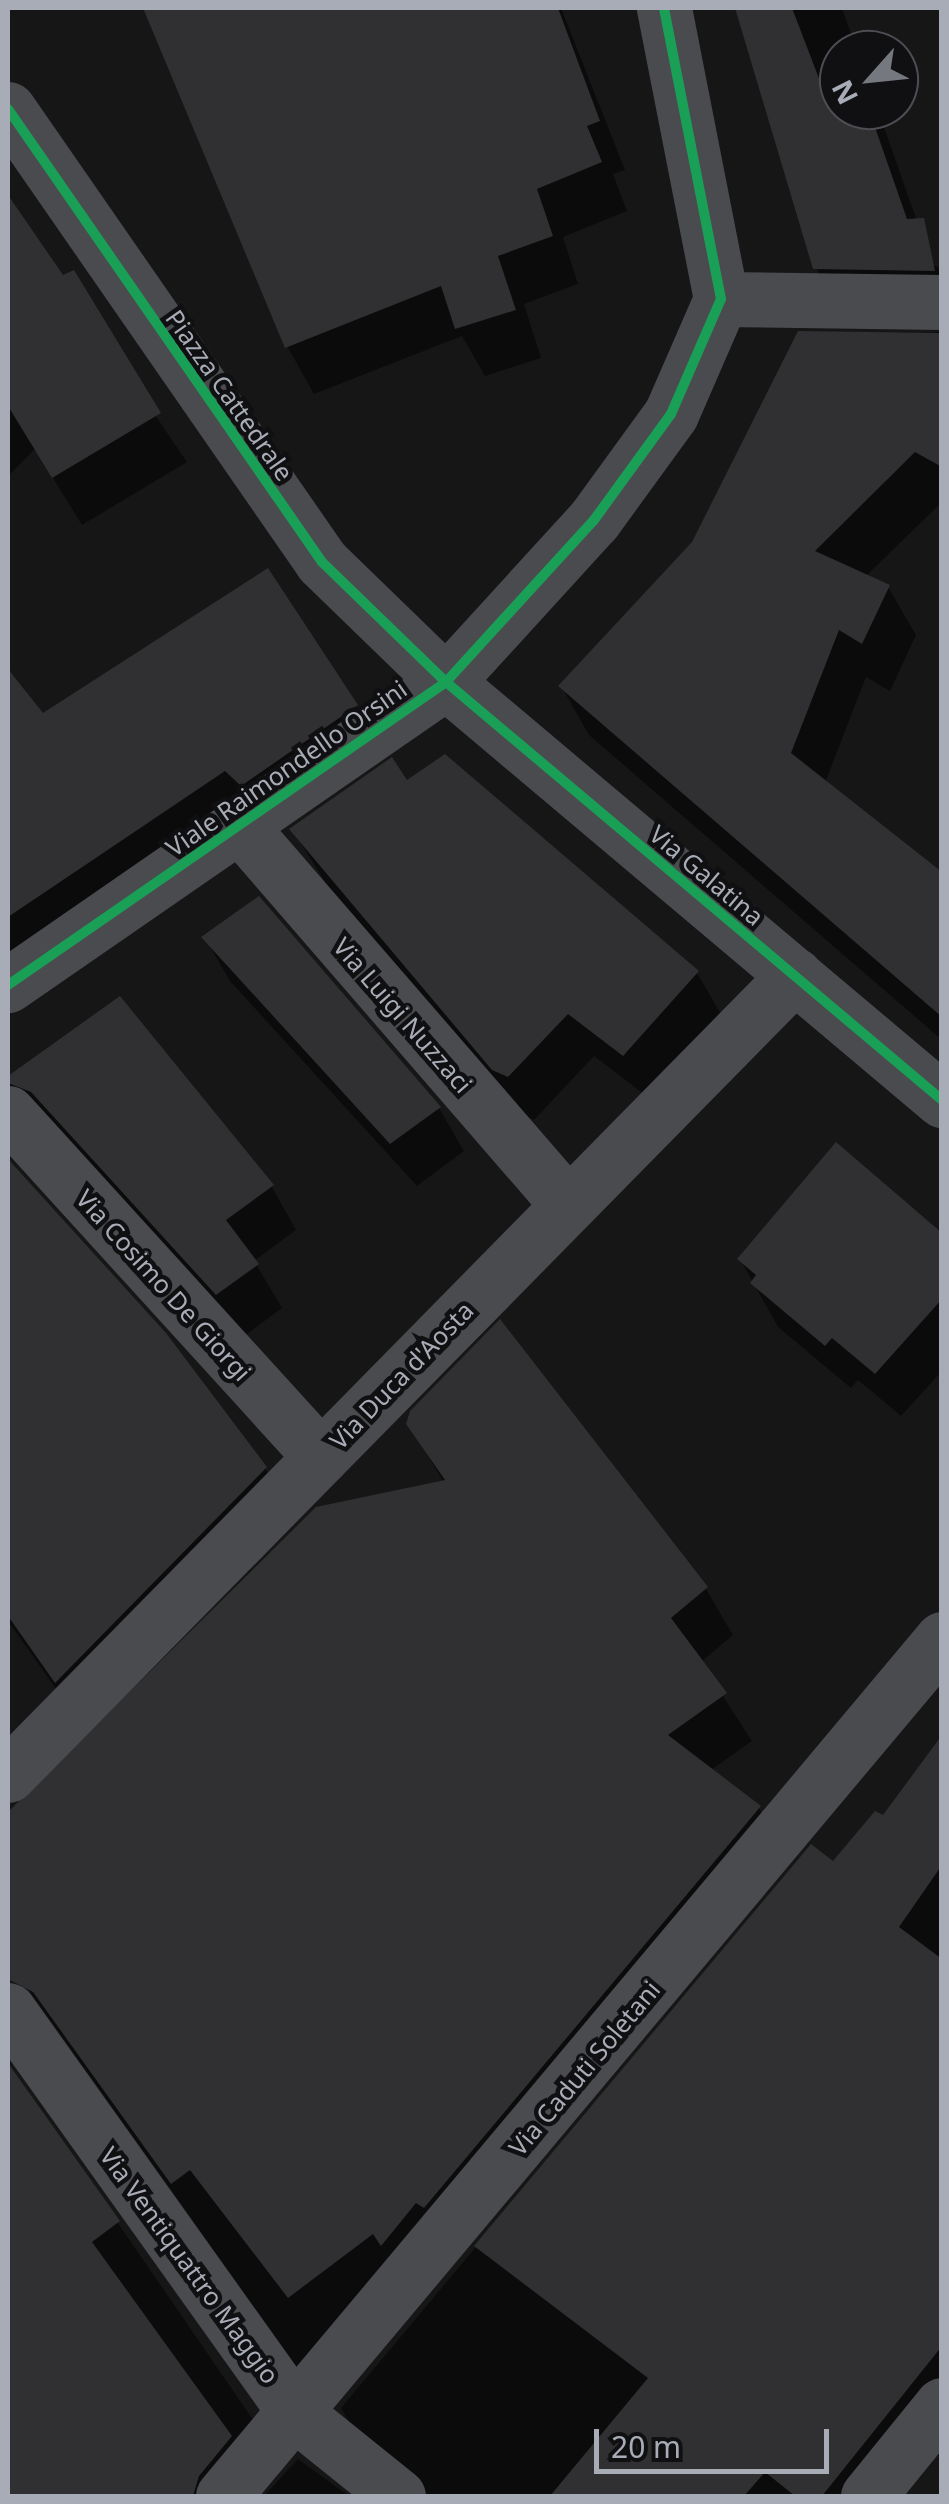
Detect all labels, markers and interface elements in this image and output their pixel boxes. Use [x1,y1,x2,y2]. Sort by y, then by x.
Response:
north arrow [819,30,919,130]
text: N [822,74,866,111]
street label: Piazza Cattedrale [160,304,300,486]
street label: Viale Raimondello Orsini [160,673,412,863]
street label: Via Galatina [644,819,770,931]
street label: Via Luigi Nuzzaci [327,931,479,1099]
street label: Via Cosimo De Giorgi [70,1183,258,1387]
street label: Via Duca d'Aosta [323,1295,479,1455]
street label: Via Caduti Soletani [502,1974,666,2162]
street label: Via Ventiquattro Maggio [94,2141,286,2389]
scale bar [599,2409,834,2471]
text: 20 m [611,2426,681,2467]

